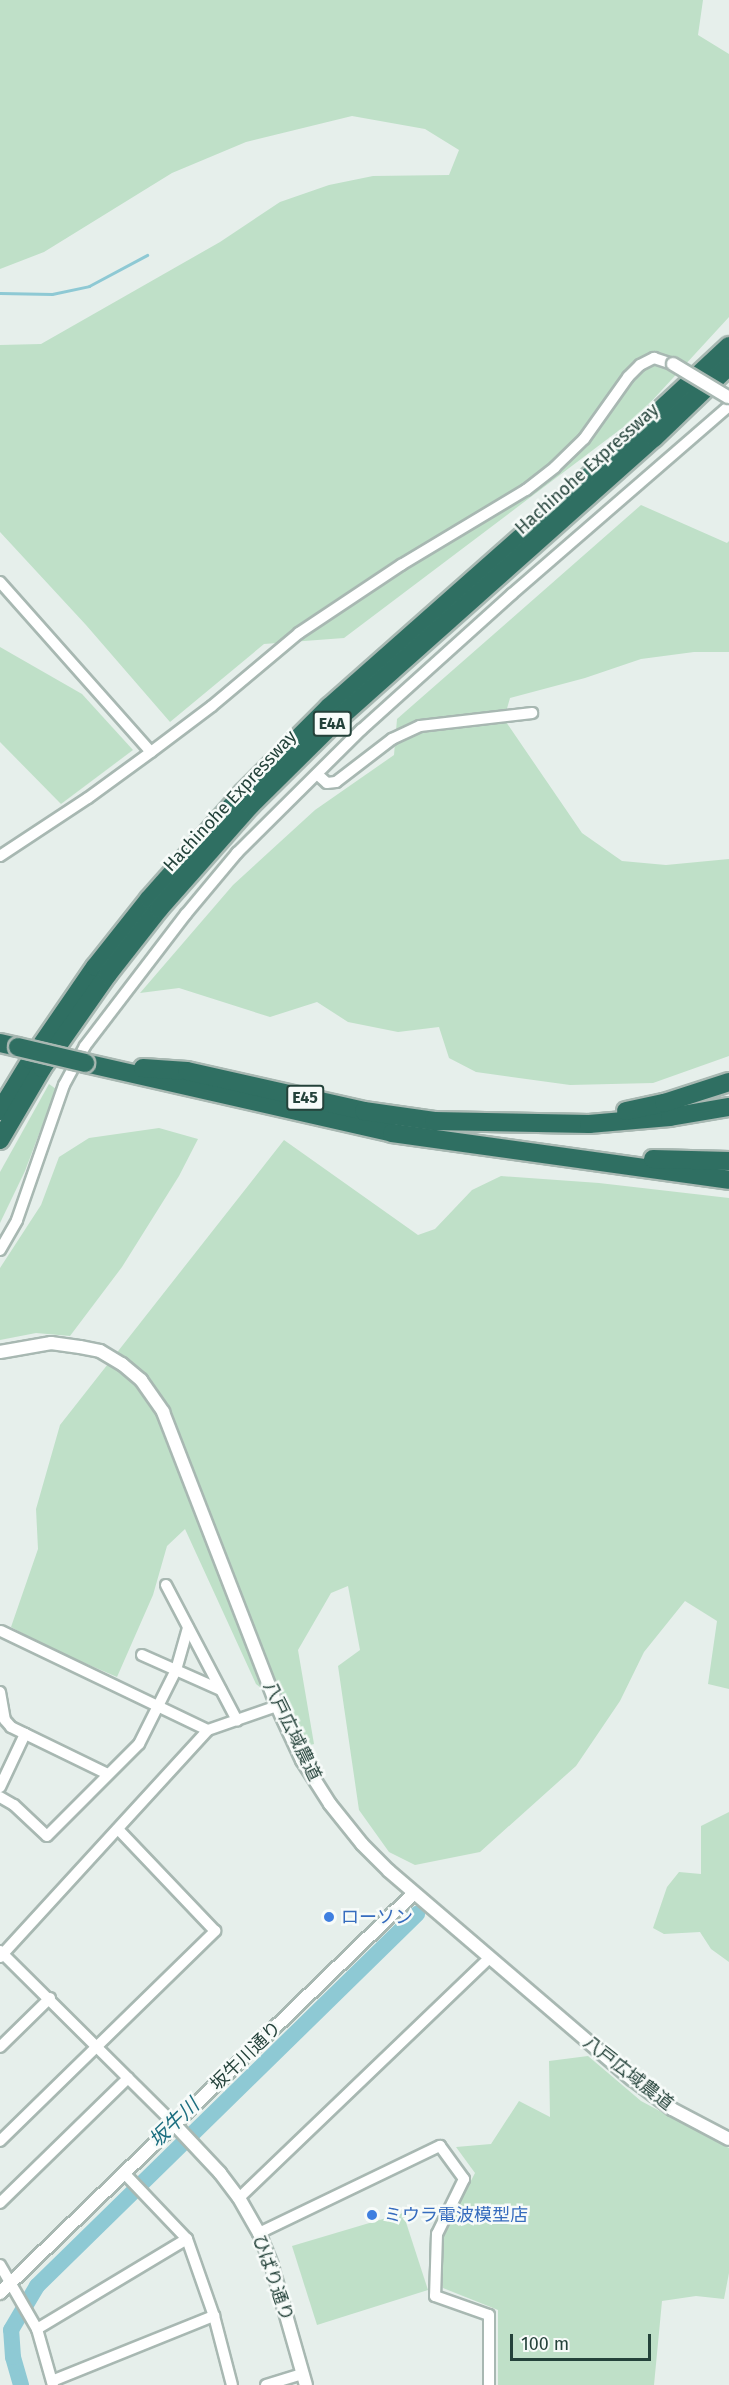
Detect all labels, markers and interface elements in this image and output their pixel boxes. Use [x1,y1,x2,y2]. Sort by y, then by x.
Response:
street label: Hachinohe Expressway [511,399,663,539]
road number: E4A [312,711,352,737]
street label: Hachinohe Expressway [159,726,301,876]
road number: E45 [286,1085,324,1111]
street label: 八戸広域農道 [259,1678,325,1784]
place label: ローソン [341,1906,413,1928]
marker: ローソン [322,1910,336,1924]
street label: 坂牛川通り [206,2017,286,2095]
street label: 八戸広域農道 [579,2031,677,2115]
water label: 坂牛川 [144,2094,204,2152]
place label: ミウラ電波模型店 [384,2204,528,2226]
marker: ミウラ電波模型店 [365,2208,379,2222]
street label: ひばり通り [248,2232,298,2324]
scale bar [513,2322,654,2360]
text: 100 m [521,2333,569,2355]

